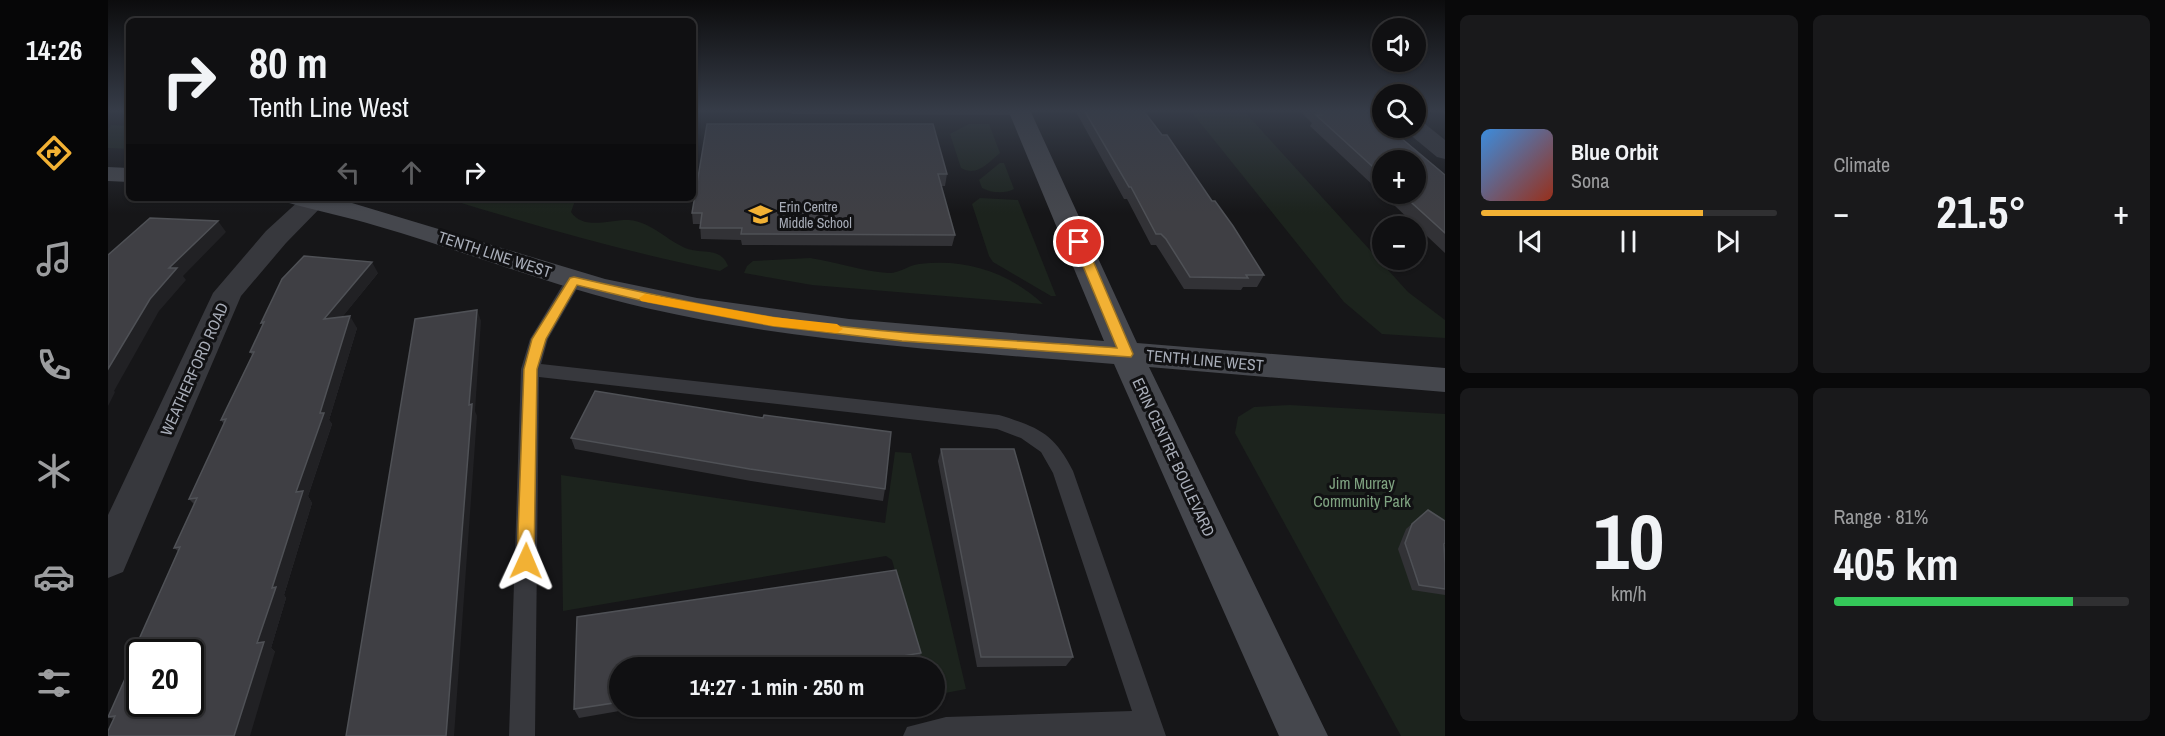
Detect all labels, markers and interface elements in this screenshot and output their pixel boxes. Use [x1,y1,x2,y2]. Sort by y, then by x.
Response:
map controls [1372,18,1426,270]
button: sound [1372,18,1426,72]
text: 14:26 [26,32,82,68]
text: 80 m [249,35,328,91]
icon: right [150,42,228,120]
button: search [1372,84,1426,138]
text: Tenth Line West [249,89,409,125]
icon: directions [33,132,75,174]
text: Blue Orbit [1571,137,1658,167]
button: + [1372,150,1426,204]
text: Climate [1834,151,1890,178]
icon: left [332,156,365,189]
icon: ahead [395,156,428,189]
icon: right [458,156,491,189]
text: Sona [1571,167,1609,194]
text: 21.5° [1936,181,2026,242]
text: − [1834,190,1849,234]
text: + [2113,190,2129,234]
place label: Erin Centre Middle School [779,198,852,232]
school or university icon: Erin Centre Middle School [748,202,774,228]
pin [1053,216,1104,267]
button: − [1372,216,1426,270]
street label: TENTH LINE WEST [435,225,555,283]
icon: arrive [1062,225,1095,258]
icon: previous [1514,225,1547,258]
icon: pause [1612,225,1645,258]
icon: next [1711,225,1744,258]
icon: music [33,238,75,280]
street label: WEATHERFORD ROAD [155,299,233,439]
icon: phone [33,344,75,386]
street label: TENTH LINE WEST [1145,344,1265,376]
street label: ERIN CENTRE BOULEVARD [1128,374,1220,540]
icon: climate [33,450,75,492]
park label: Jim Murray Community Park [1313,472,1411,512]
text: 10 [1593,488,1664,593]
text: Range · 81% [1834,503,1928,530]
position arrow [494,529,558,593]
text: 405 km [1834,533,1959,594]
icon: car [33,556,75,598]
text: km/h [1611,580,1647,607]
speed limit sign: 20 [126,639,204,717]
icon: filters [33,662,75,704]
text: 14:27 · 1 min · 250 m [690,672,864,702]

